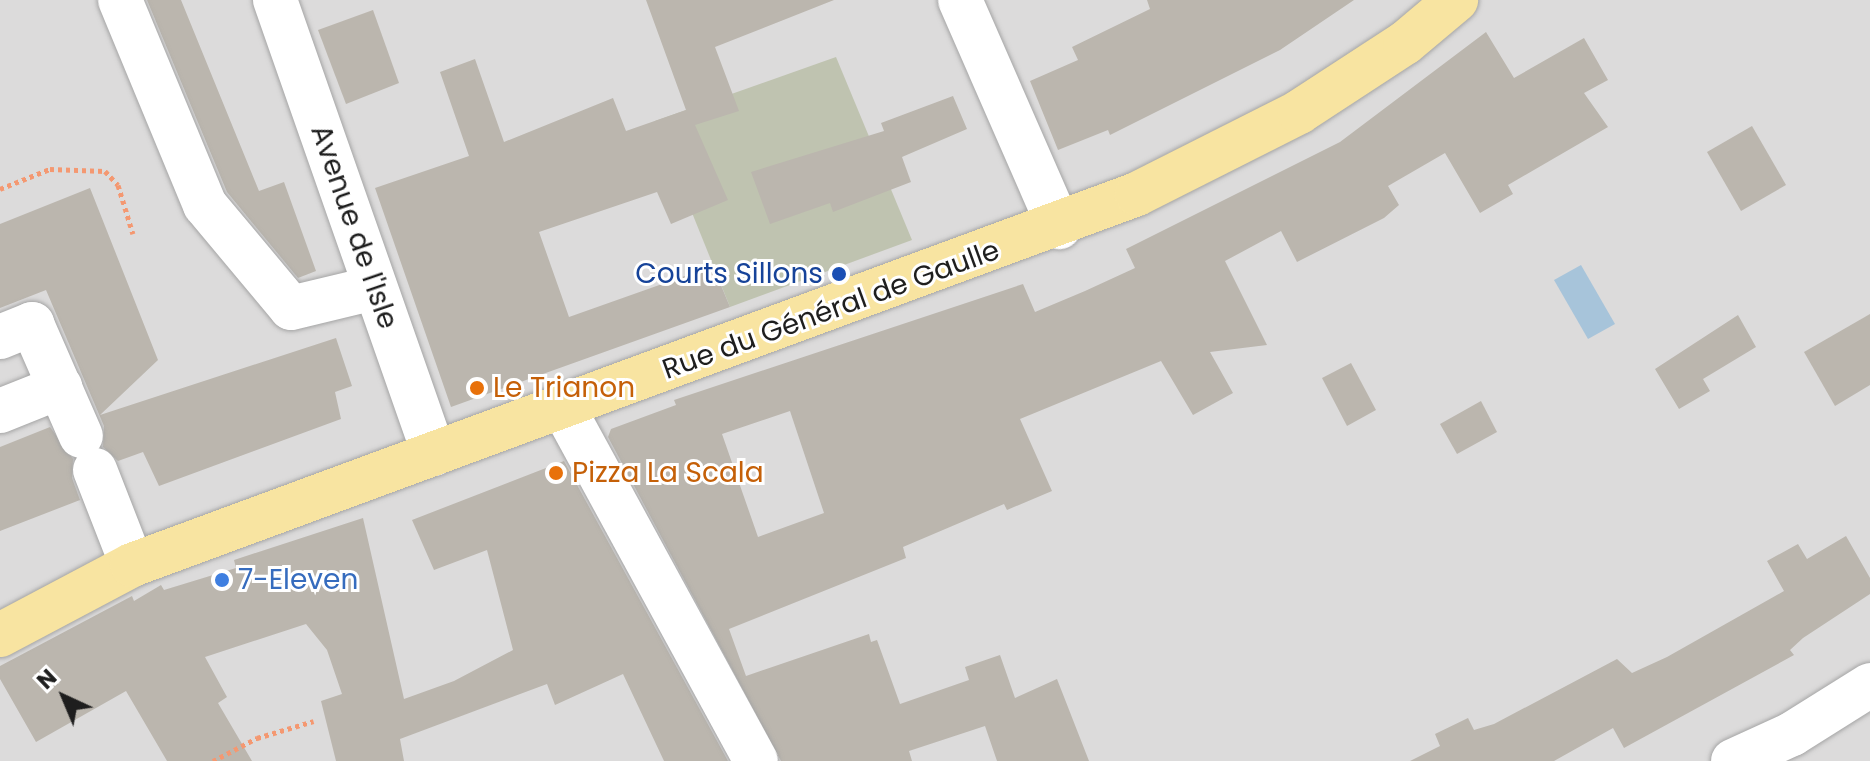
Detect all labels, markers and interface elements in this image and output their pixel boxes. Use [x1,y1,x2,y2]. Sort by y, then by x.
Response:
street label: Avenue de l'Isle [303,121,405,333]
street label: Rue du Général de Gaulle [658,233,1004,387]
place label: Courts Sillons [635,257,823,291]
marker: Courts Sillons [830,265,848,283]
place label: Le Trianon [493,371,635,405]
marker: Le Trianon [468,379,486,397]
place label: Pizza La Scala [572,456,764,490]
marker: Pizza La Scala [547,464,565,482]
place label: 7-Eleven [238,563,358,597]
marker: 7-Eleven [213,571,231,589]
north arrow [24,657,104,737]
text: N [30,662,64,696]

